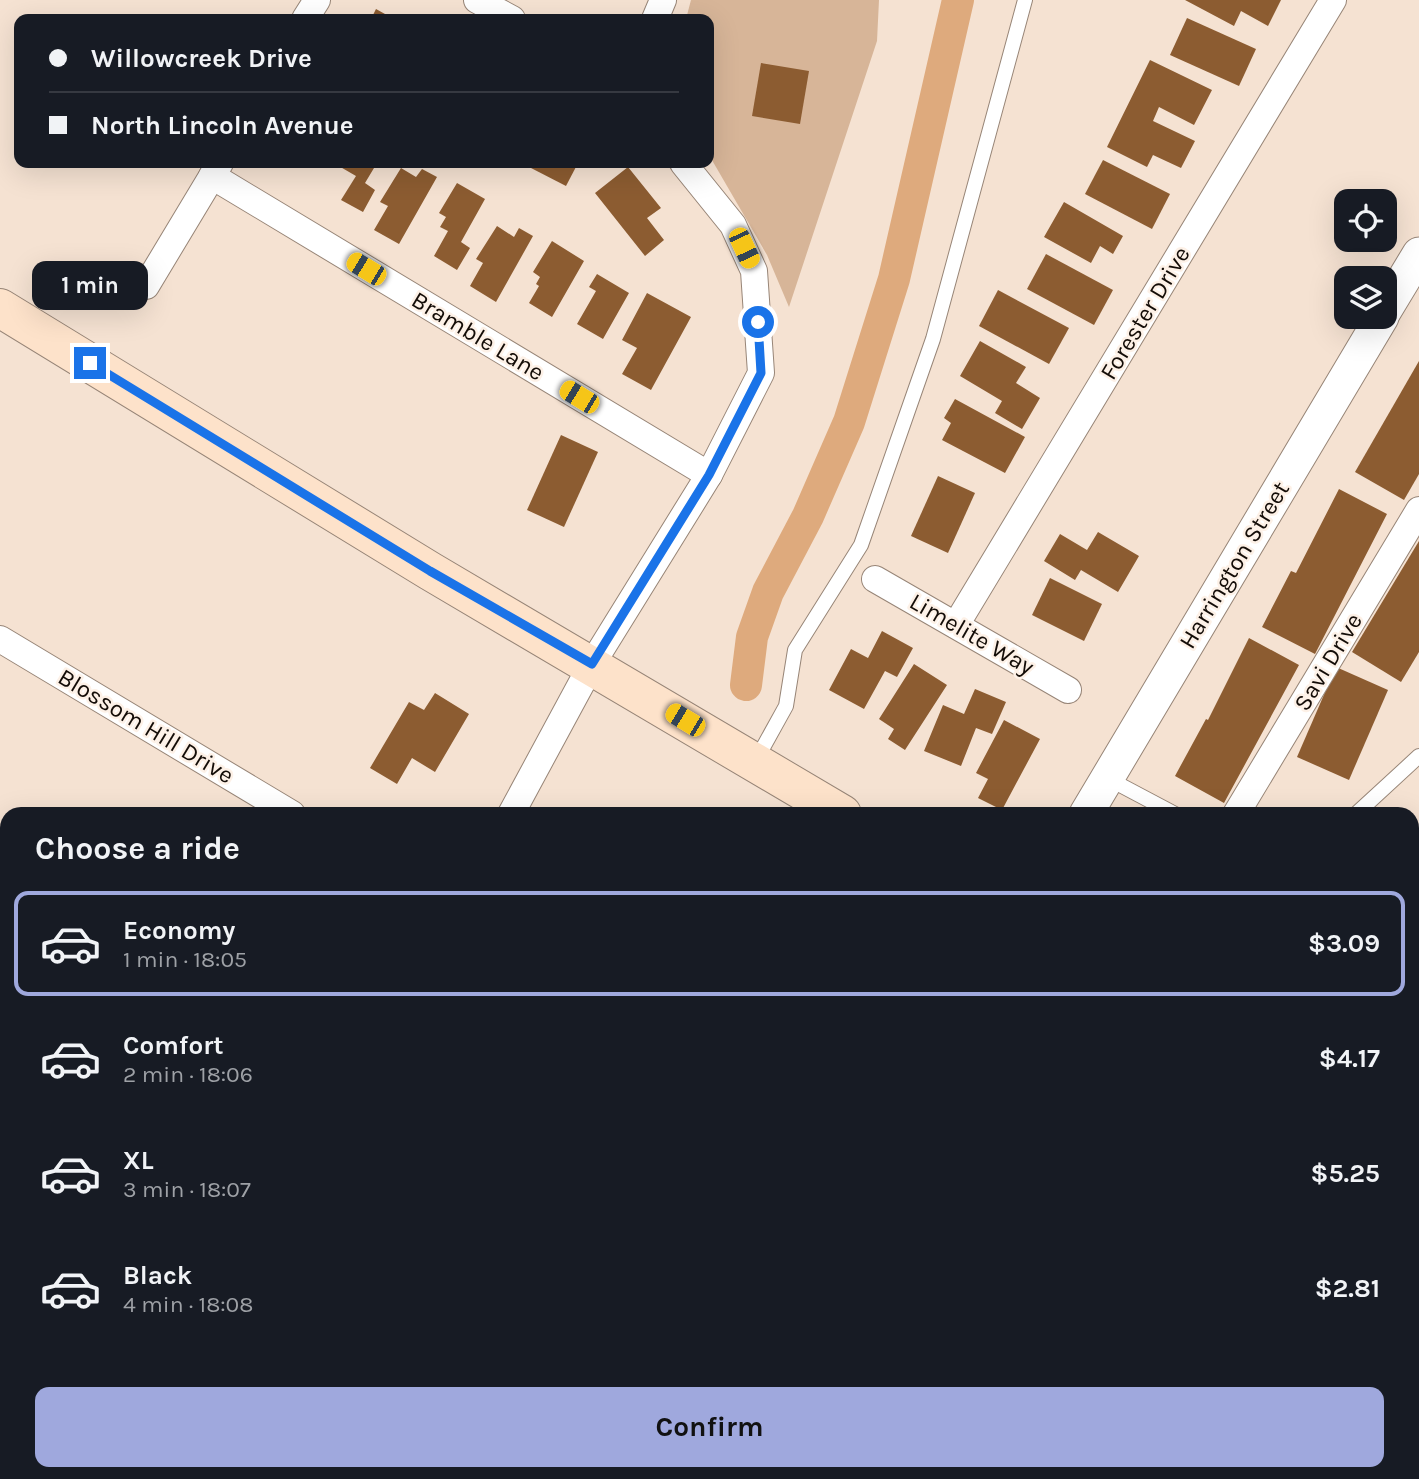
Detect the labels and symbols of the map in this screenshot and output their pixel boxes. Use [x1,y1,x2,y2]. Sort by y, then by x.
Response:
car [726,225,763,271]
street label: Forester Drive [1094,241,1196,385]
car [343,249,390,289]
callout: 1 min [32,262,148,310]
street label: Bramble Lane [407,286,549,386]
route start [742,306,774,338]
route end [74,347,106,379]
car [556,377,603,417]
street label: Harrington Street [1173,476,1295,654]
street label: Limelite Way [905,587,1039,681]
street label: Savi Drive [1288,608,1368,716]
street label: Blossom Hill Drive [53,663,239,789]
car [662,700,709,740]

